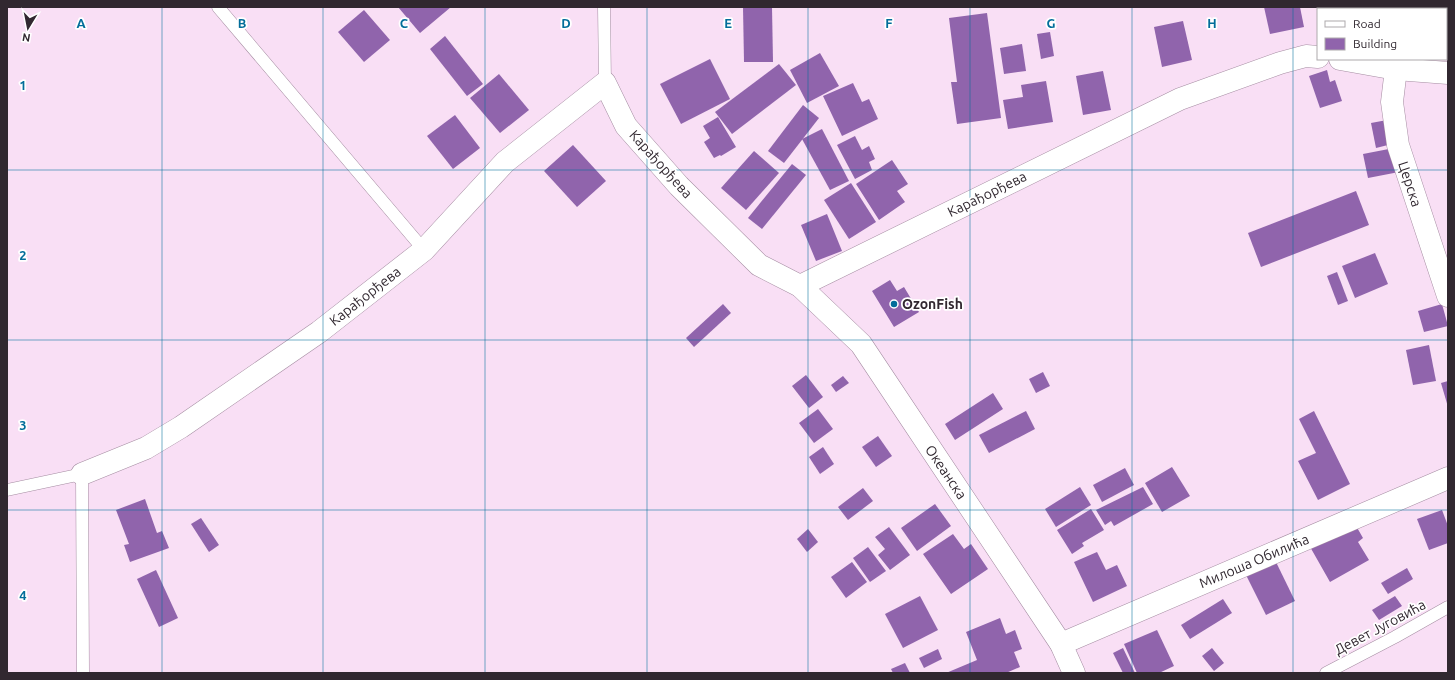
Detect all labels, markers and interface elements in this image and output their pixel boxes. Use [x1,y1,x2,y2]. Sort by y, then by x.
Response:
north arrow [8,8,48,48]
legend [1317,8,1447,60]
text: A [76,16,86,30]
text: B [238,16,247,30]
text: C [400,16,409,30]
text: D [561,16,571,30]
text: E [724,16,732,30]
text: F [885,16,893,30]
text: G [1047,16,1056,30]
text: H [1207,16,1217,30]
text: Road [1353,17,1381,30]
text: N [21,31,31,44]
text: Building [1353,37,1397,50]
text: 1 [19,78,27,92]
street label: Карађорђева [626,127,696,201]
street label: Церска [1395,159,1425,209]
street label: Карађорђева [945,168,1029,220]
text: 2 [19,248,27,262]
street label: Карађорђева [326,263,404,329]
place label: OzonFish [902,296,963,312]
marker: OzonFish [889,299,899,309]
text: 3 [19,418,27,432]
street label: Океанска [922,442,970,502]
street label: Милоша Обилића [1197,531,1311,591]
text: 4 [19,588,27,602]
street label: Девет Југовића [1332,596,1428,658]

